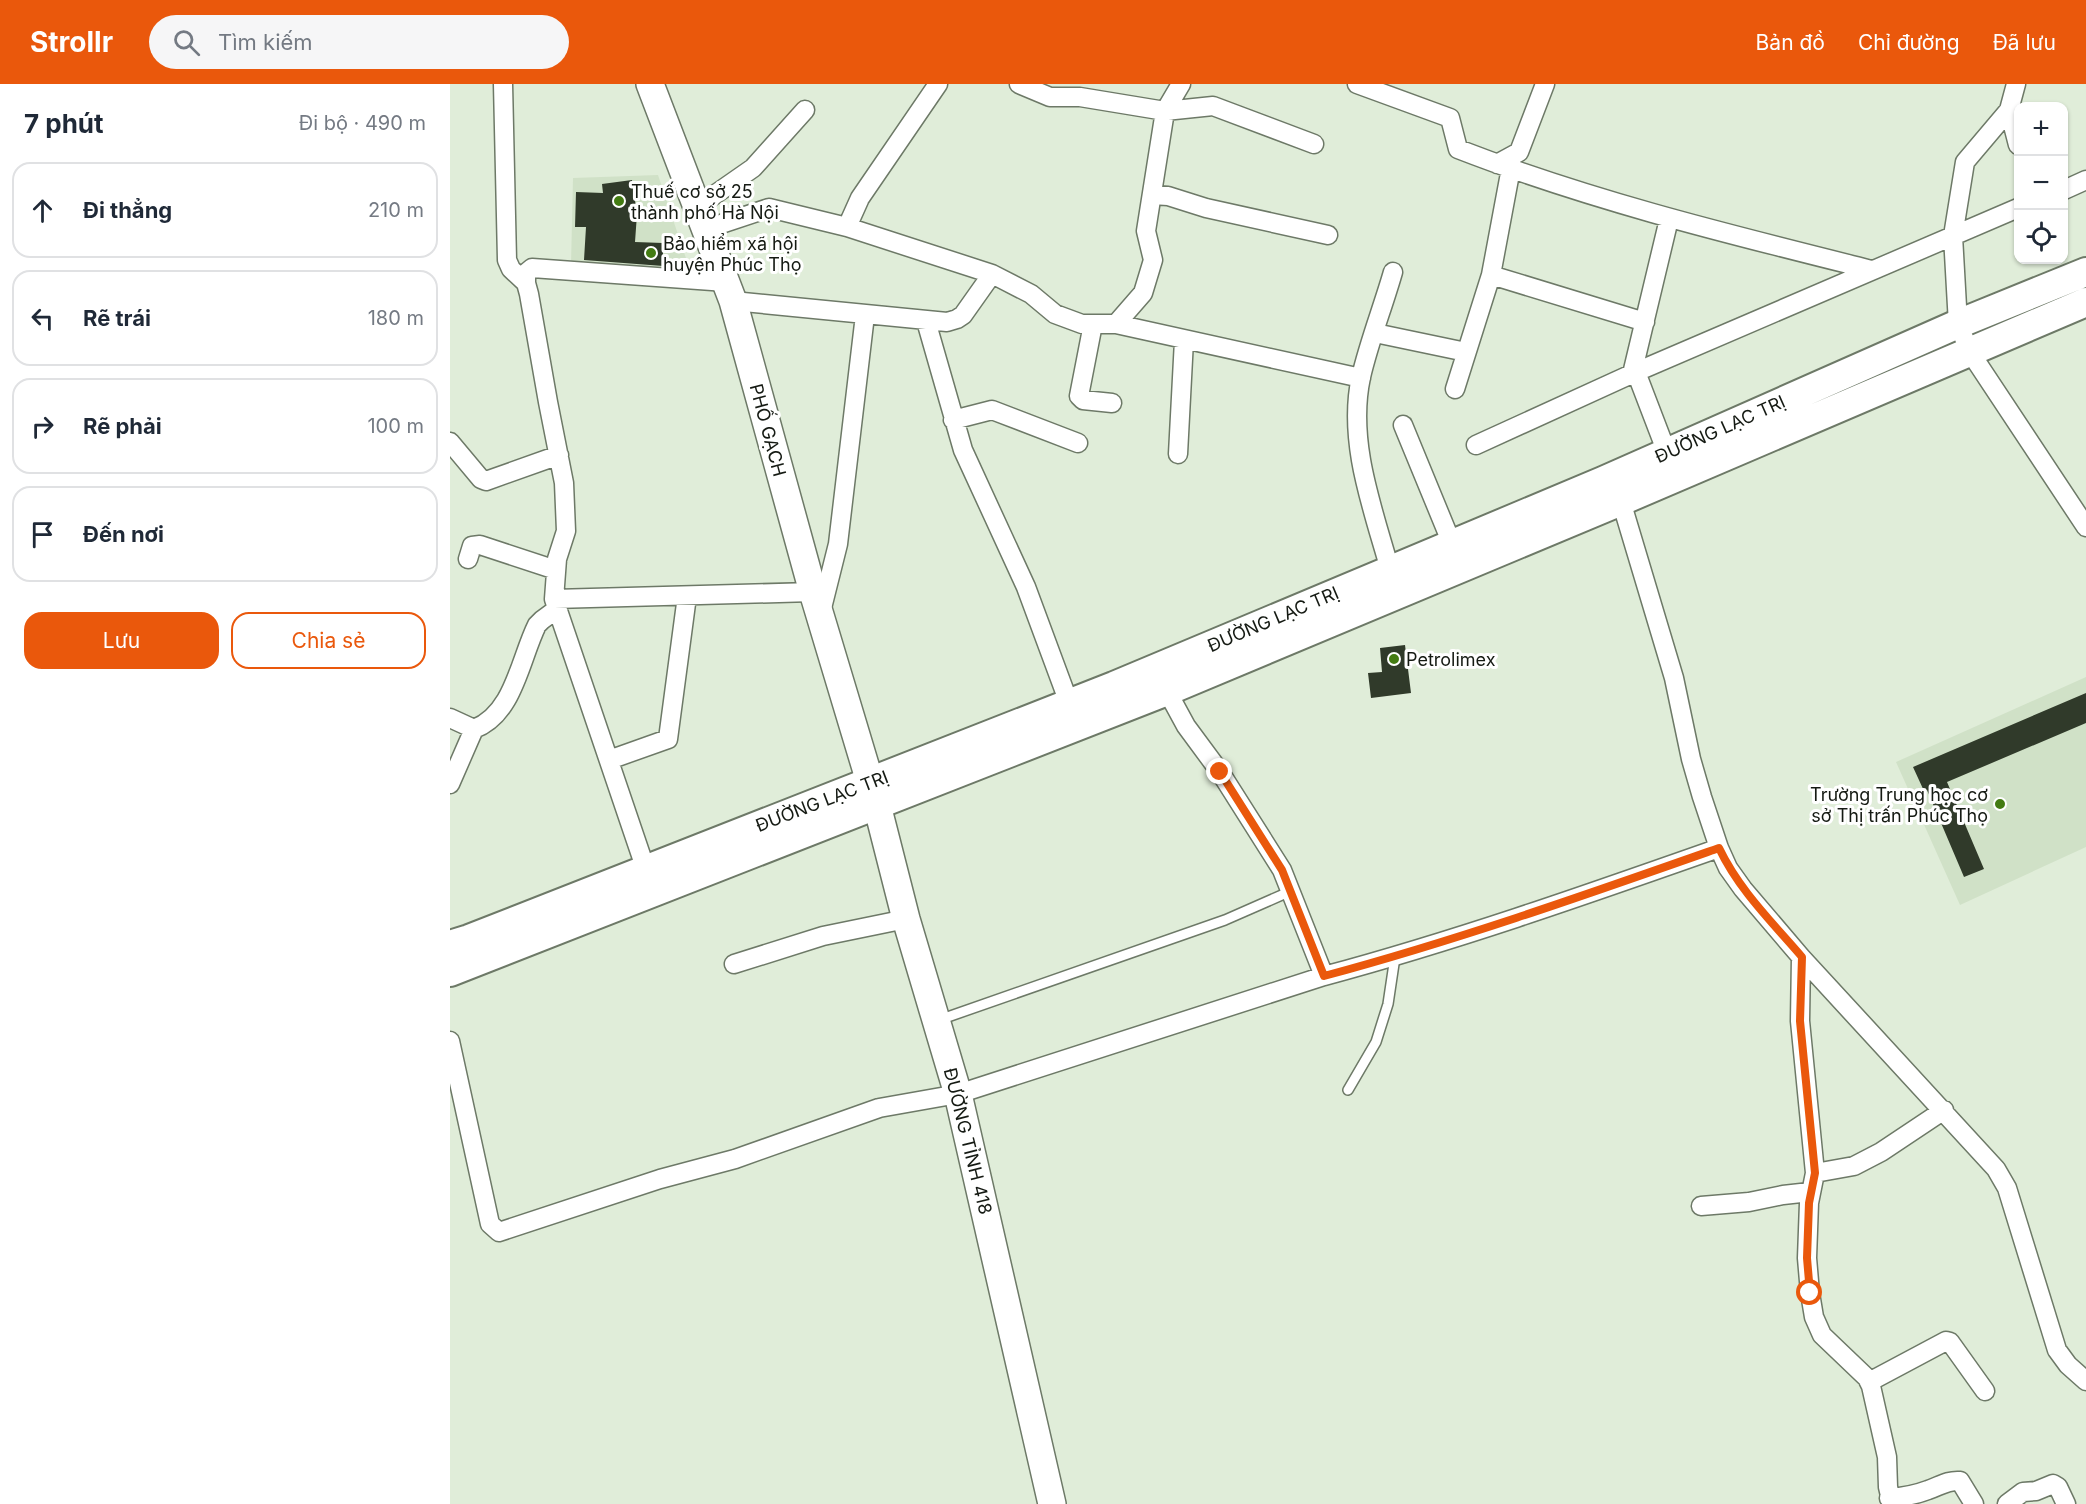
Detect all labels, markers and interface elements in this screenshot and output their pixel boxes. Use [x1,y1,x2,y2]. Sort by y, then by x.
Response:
search box [149,15,569,69]
text: Strollr [30,25,113,59]
icon: search [170,26,203,59]
text: Tìm kiếm [218,29,313,55]
text: Bản đồ [1756,30,1825,55]
text: Chỉ đường [1858,30,1960,55]
text: Đã lưu [1993,30,2056,55]
map controls [2014,102,2068,264]
button: + [2014,102,2068,156]
text: 7 phút [24,108,104,139]
text: Đi bộ · 490 m [299,111,426,135]
button: − [2014,156,2068,210]
place label: Thuế cơ sở 25 thành phố Hà Nội [631,181,779,223]
icon: ahead [26,194,59,227]
marker: Thuế cơ sở 25 thành phố Hà Nội [612,194,626,208]
text: Đi thẳng [83,197,172,223]
text: 210 m [368,198,424,222]
button: locate [2014,210,2068,264]
place label: Bảo hiểm xã hội huyện Phúc Thọ [663,233,801,275]
marker: Bảo hiểm xã hội huyện Phúc Thọ [644,246,658,260]
icon: left [26,302,59,335]
text: Rẽ trái [83,305,151,331]
text: 180 m [368,306,424,330]
street label: PHỐ GẠCH [746,380,794,479]
street label: ĐƯỜNG LẠC TRỊ [1651,390,1788,467]
icon: right [26,410,59,443]
text: Rẽ phải [83,413,162,439]
text: 100 m [367,414,424,438]
icon: arrive [26,518,59,551]
text: Đến nơi [83,521,164,547]
street label: ĐƯỜNG LẠC TRỊ [1204,581,1342,656]
button: Lưu [24,612,219,669]
button: Chia sẻ [231,612,426,669]
place label: Petrolimex [1406,649,1496,670]
marker: Petrolimex [1387,652,1401,666]
route end [1206,758,1232,784]
street label: ĐƯỜNG LẠC TRỊ [752,765,891,836]
place label: Trường Trung học cơ sở Thị trấn Phúc Thọ [1810,784,1988,826]
marker: Trường Trung học cơ sở Thị trấn Phúc Thọ [1993,797,2007,811]
street label: ĐƯỜNG TỈNH 418 [940,1065,997,1216]
route start [1796,1279,1822,1305]

